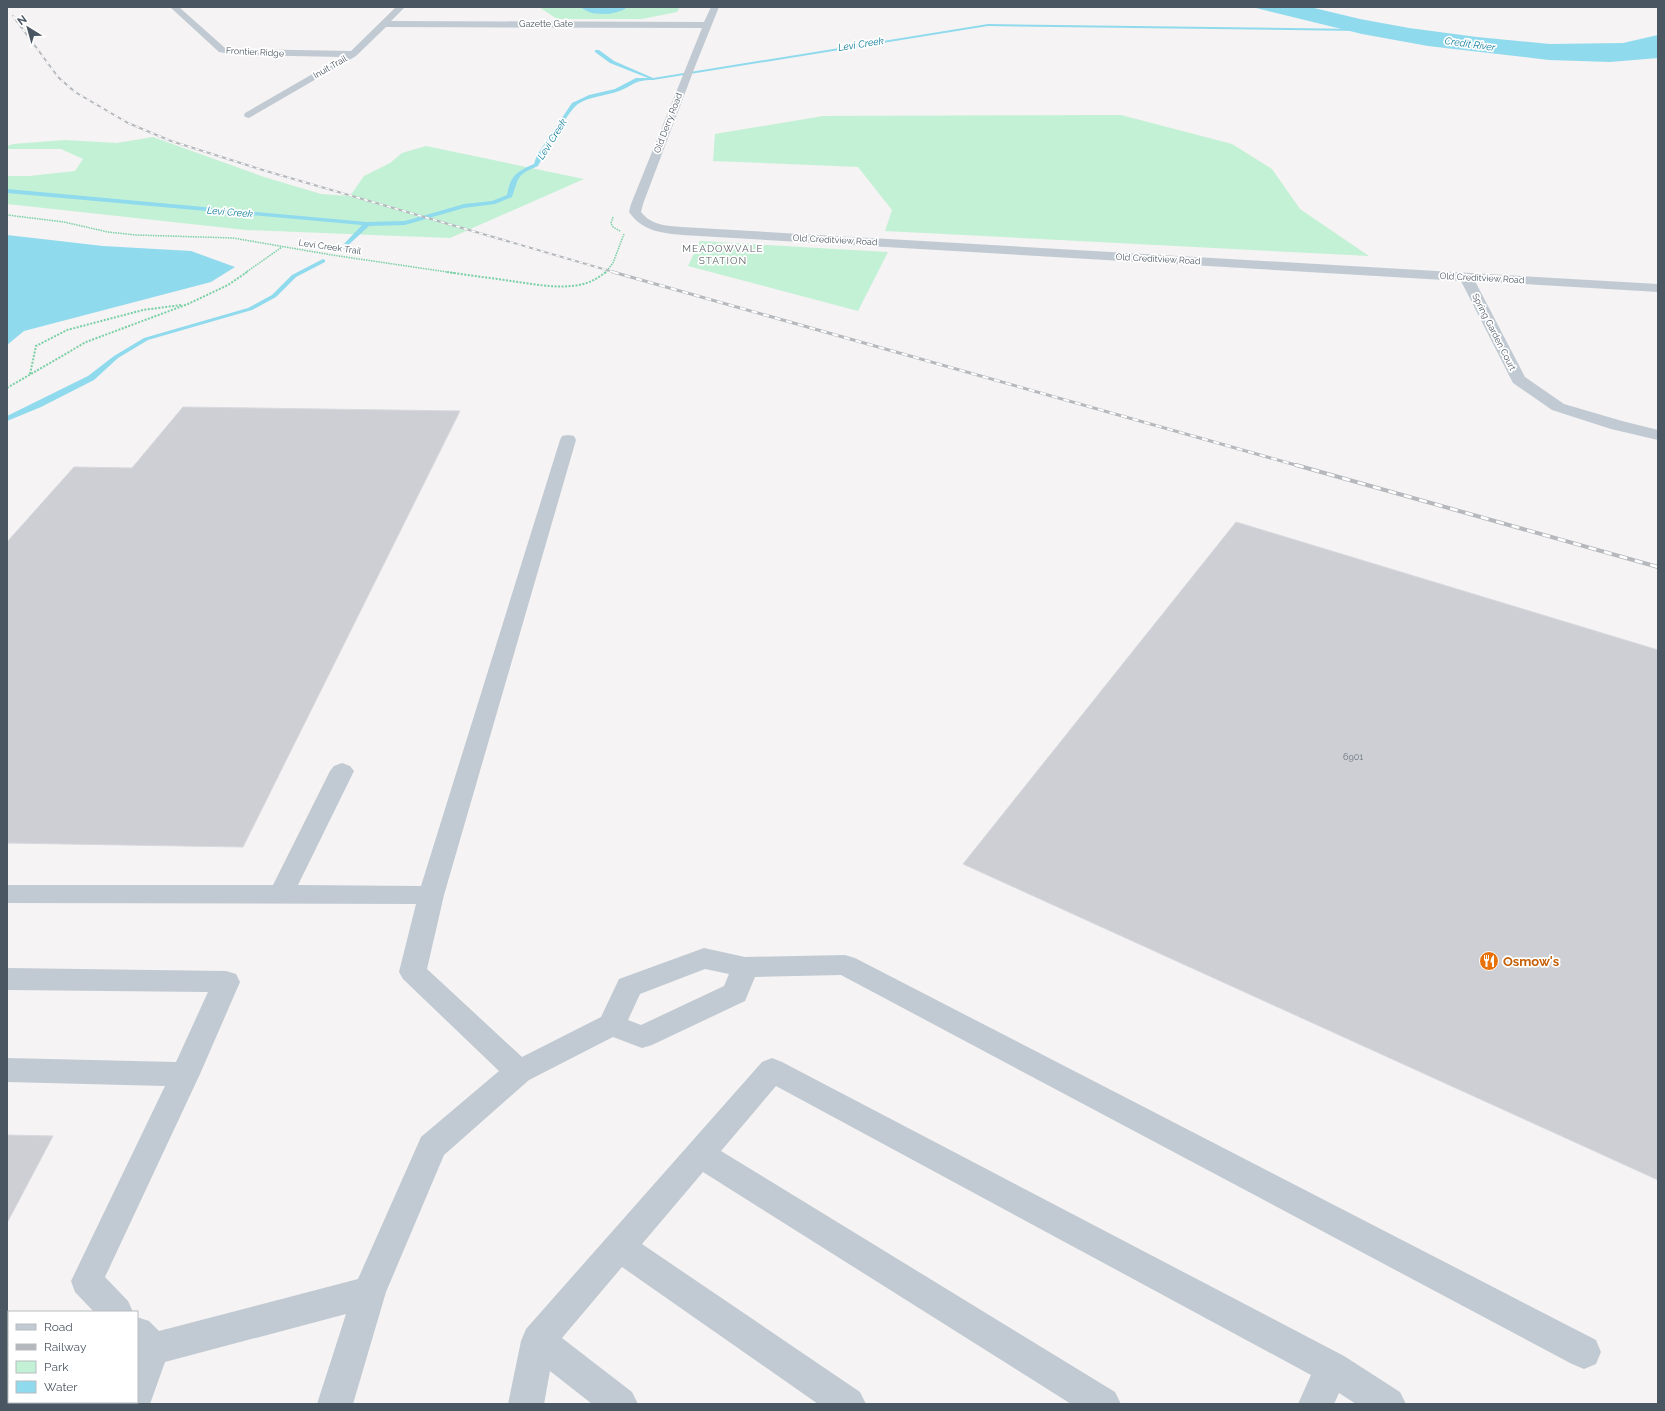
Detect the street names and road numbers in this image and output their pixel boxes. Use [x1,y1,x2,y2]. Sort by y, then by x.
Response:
street label: Gazette Gate [519,19,574,29]
street label: Frontier Ridge [226,45,285,59]
street label: Inuit Trail [311,53,349,81]
street label: Old Derry Road [652,91,684,155]
street label: Old Creditview Road [792,233,878,247]
street label: Levi Creek Trail [298,238,362,256]
street label: Old Creditview Road [1115,252,1201,266]
street label: Old Creditview Road [1439,271,1525,285]
street label: Spring Garden Court [1470,292,1518,372]

